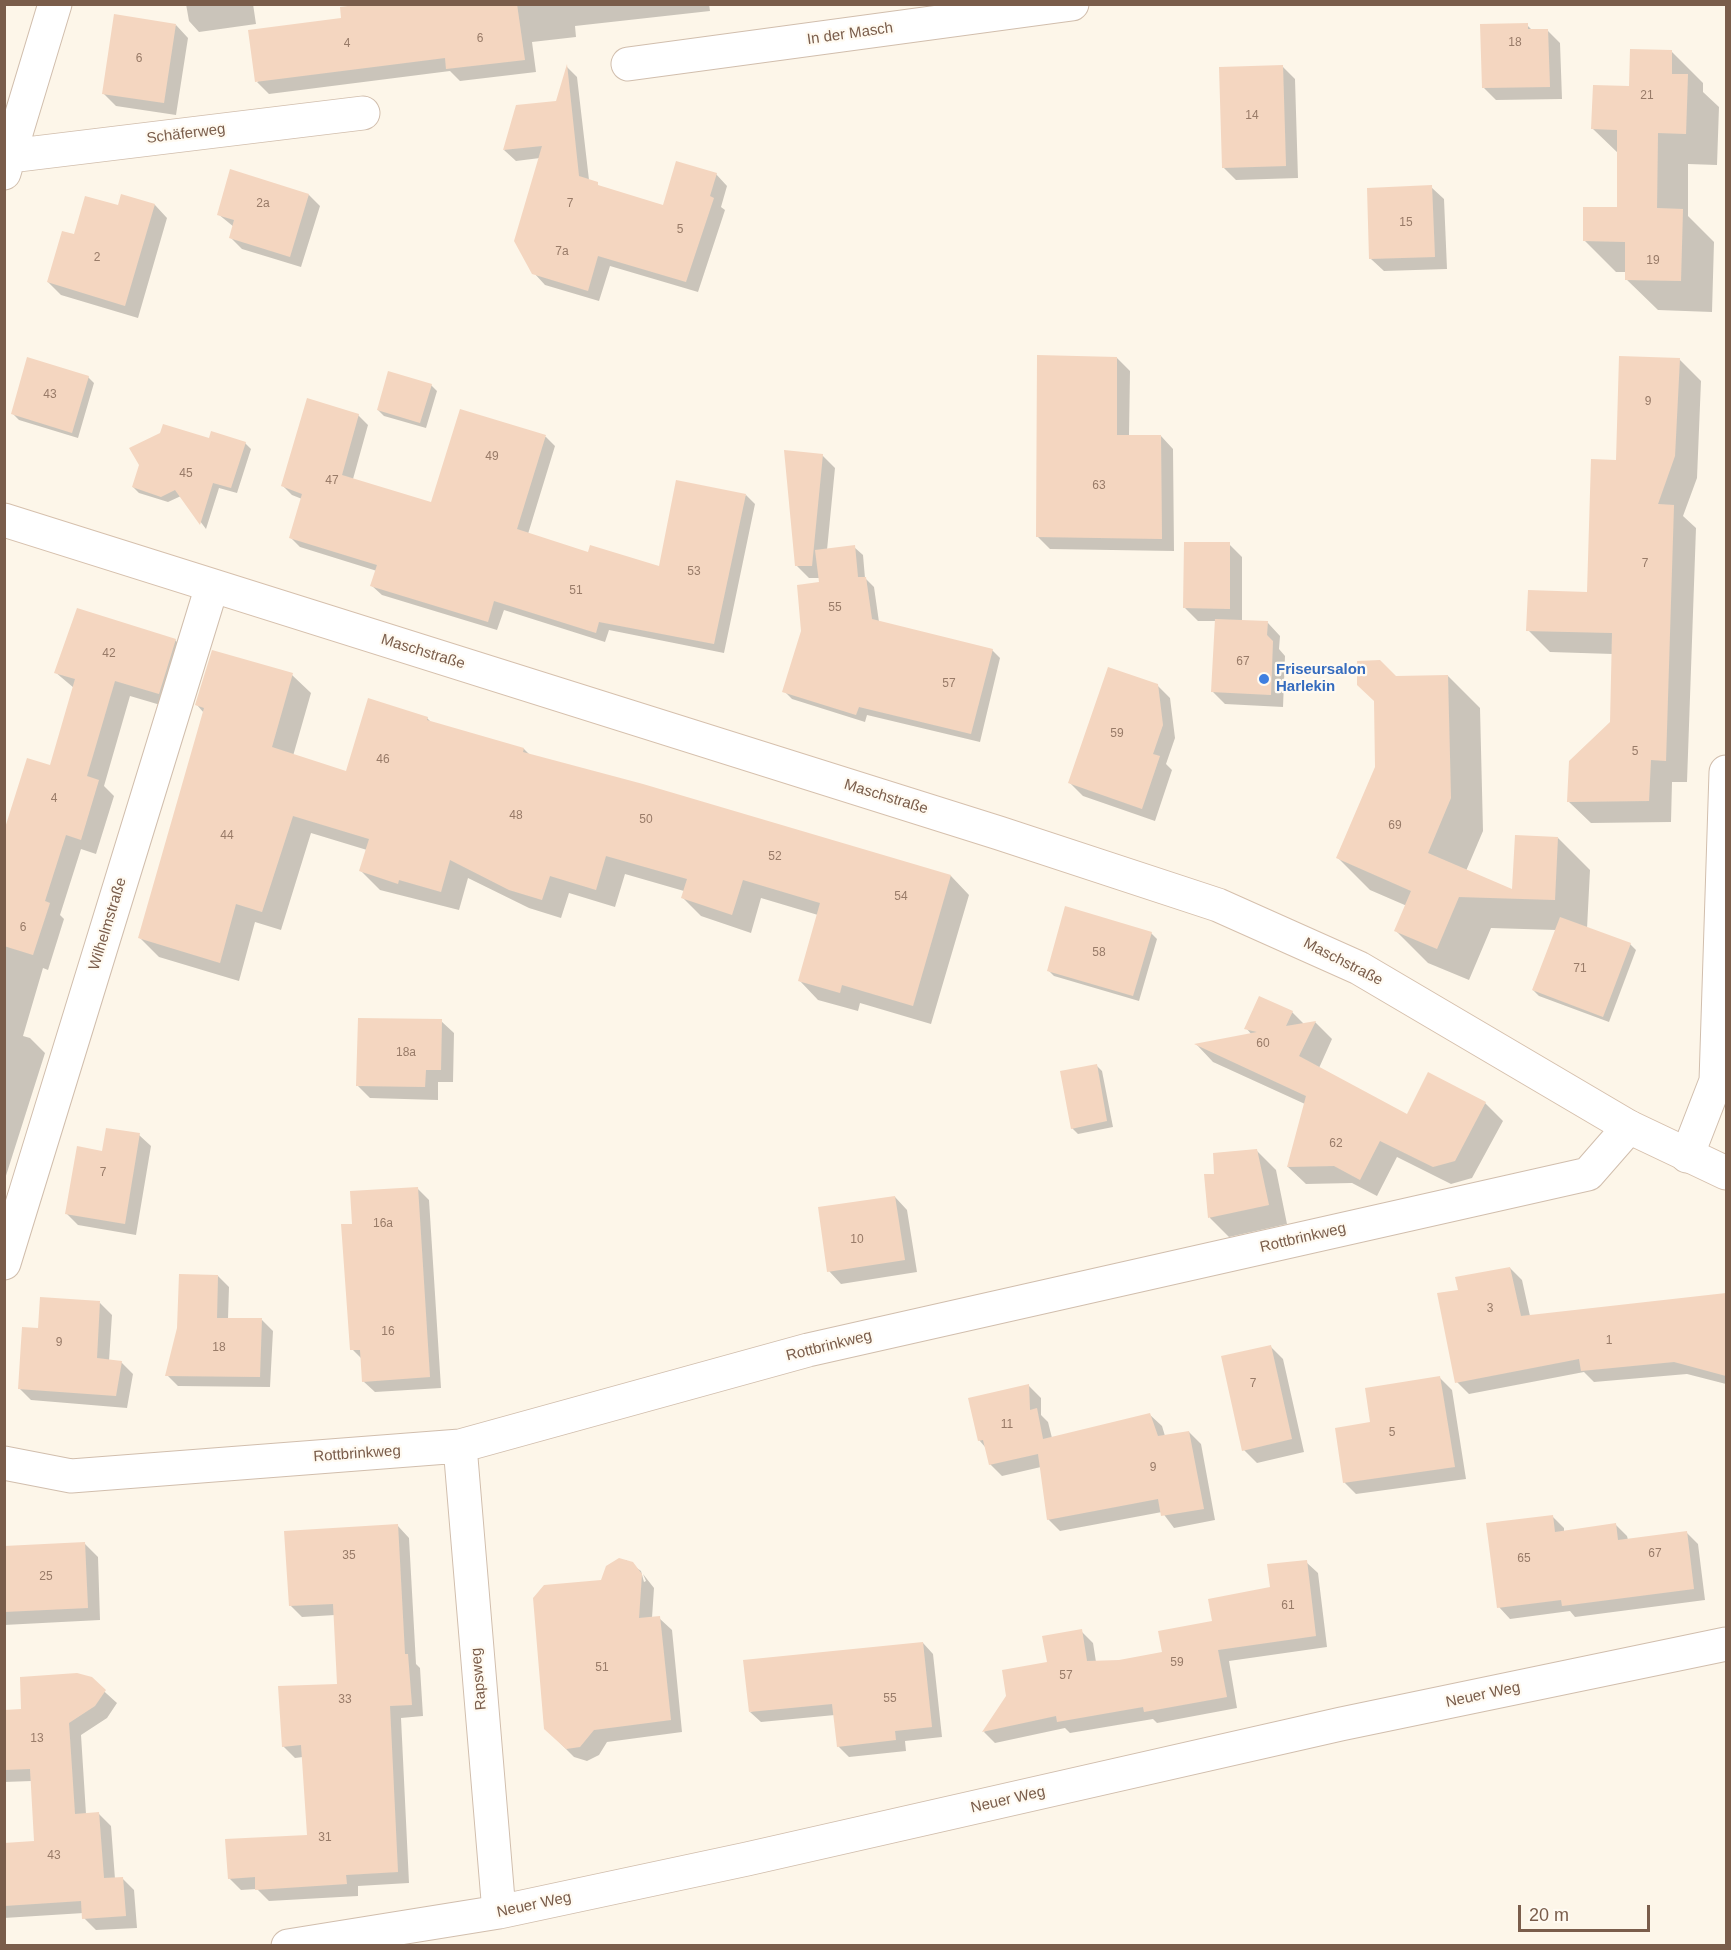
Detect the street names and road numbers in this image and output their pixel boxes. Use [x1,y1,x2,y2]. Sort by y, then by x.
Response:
street label: In der Masch [806,19,894,49]
street label: Schäferweg [146,120,226,148]
street label: Maschstraße [379,631,467,673]
street label: Maschstraße [842,776,930,818]
street label: Wilhelmstraße [85,876,131,972]
street label: Maschstraße [1300,934,1386,990]
street label: Rottbrinkweg [1258,1219,1348,1257]
street label: Rottbrinkweg [784,1327,874,1365]
street label: Rottbrinkweg [313,1442,401,1466]
street label: Rapsweg [467,1647,491,1711]
street label: Neuer Weg [1444,1678,1522,1712]
street label: Neuer Weg [969,1783,1047,1817]
street label: Neuer Weg [495,1888,573,1922]

